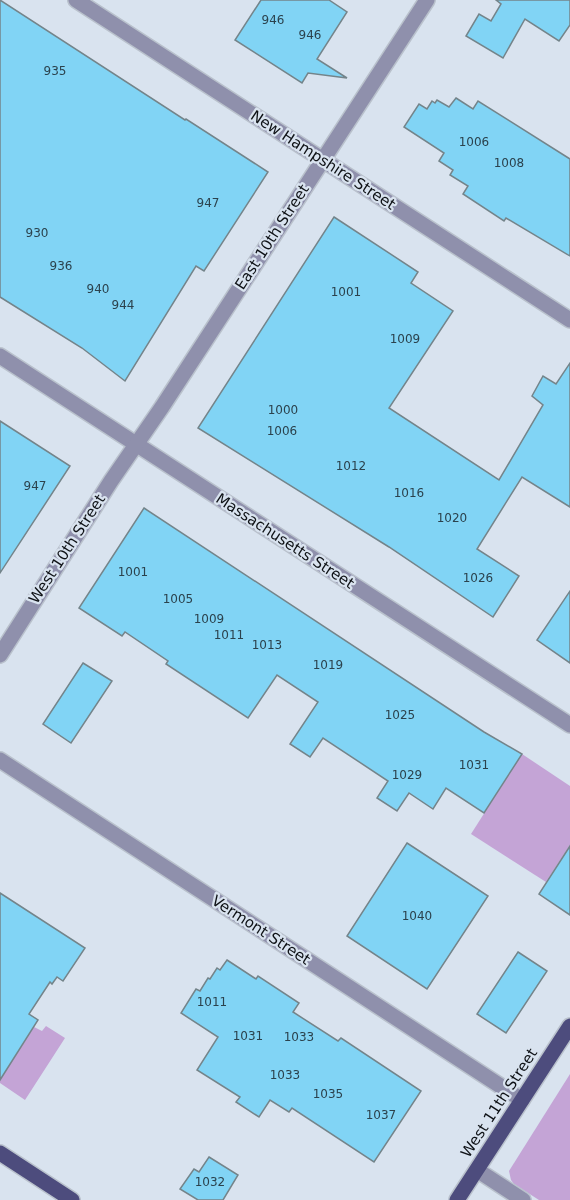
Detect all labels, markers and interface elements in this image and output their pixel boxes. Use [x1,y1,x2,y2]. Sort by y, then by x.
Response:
house number: 946 [262,13,284,27]
house number: 946 [299,28,321,42]
house number: 935 [44,64,66,78]
street label: New Hampshire Street [247,106,399,214]
house number: 1006 [459,135,489,149]
house number: 1008 [494,156,524,170]
street label: East 10th Street [231,181,313,293]
house number: 947 [197,196,219,210]
house number: 930 [26,226,48,240]
house number: 936 [50,259,72,273]
house number: 940 [87,282,109,296]
house number: 1001 [331,285,361,299]
house number: 944 [112,298,134,312]
house number: 1009 [390,332,420,346]
house number: 1000 [268,403,298,417]
house number: 1006 [267,424,297,438]
house number: 1012 [336,459,366,473]
house number: 947 [24,479,46,493]
house number: 1016 [394,486,424,500]
street label: Massachusetts Street [213,490,358,593]
street label: West 10th Street [25,491,109,607]
house number: 1020 [437,511,467,525]
house number: 1001 [118,565,148,579]
house number: 1026 [463,571,493,585]
house number: 1005 [163,592,193,606]
house number: 1009 [194,612,224,626]
house number: 1011 [214,628,244,642]
house number: 1013 [252,638,282,652]
house number: 1019 [313,658,343,672]
house number: 1025 [385,708,415,722]
house number: 1031 [459,758,489,772]
house number: 1029 [392,768,422,782]
street label: Vermont Street [208,891,314,969]
house number: 1040 [402,909,432,923]
house number: 1011 [197,995,227,1009]
house number: 1031 [233,1029,263,1043]
house number: 1033 [284,1030,314,1044]
street label: West 11th Street [457,1045,541,1161]
house number: 1033 [270,1068,300,1082]
house number: 1035 [313,1087,343,1101]
house number: 1037 [366,1108,396,1122]
house number: 1032 [195,1175,225,1189]

